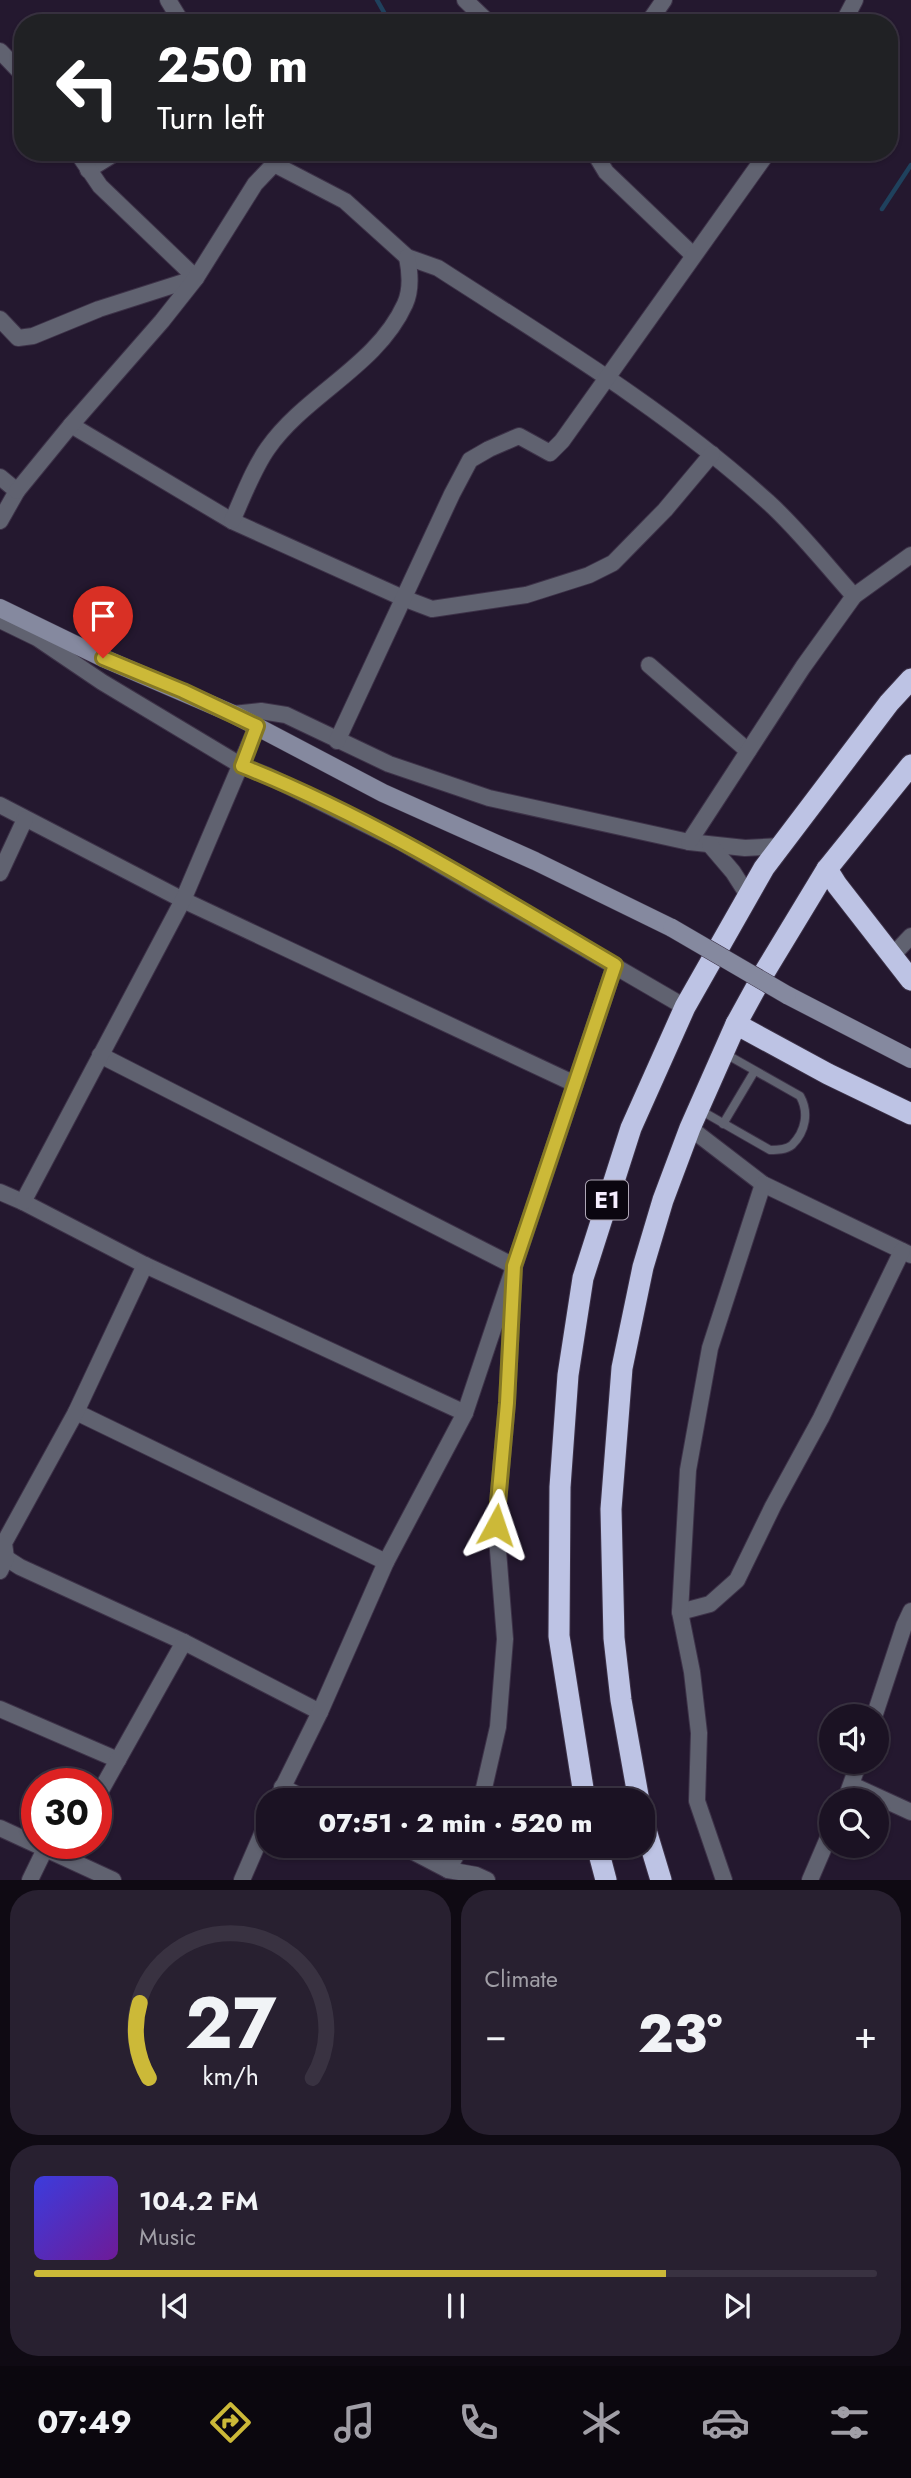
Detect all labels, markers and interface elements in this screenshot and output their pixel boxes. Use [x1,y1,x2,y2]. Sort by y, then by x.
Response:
text: 250 m [157,30,308,100]
icon: left [42,42,133,133]
text: Turn left [157,95,264,141]
pin [73,586,133,658]
icon: arrive [84,597,122,635]
road number: E1 [586,1180,628,1219]
position arrow [459,1488,533,1562]
map controls [819,1704,889,1858]
button: sound [819,1704,889,1774]
speed limit sign: 30 [21,1768,112,1859]
button: search [819,1788,889,1858]
text: 07:51 · 2 min · 520 m [318,1804,593,1842]
text: Climate [485,1962,558,1996]
text: 27 [184,1971,276,2076]
text: 23° [638,1996,723,2072]
text: − [485,2007,507,2062]
text: + [854,2007,877,2062]
text: km/h [202,2058,259,2094]
text: 104.2 FM [139,2182,258,2220]
text: Music [139,2220,196,2254]
icon: previous [156,2287,194,2325]
icon: pause [437,2287,475,2325]
icon: next [718,2287,756,2325]
icon: directions [206,2398,255,2447]
icon: music [330,2398,379,2447]
icon: phone [454,2398,503,2447]
icon: climate [577,2398,626,2447]
icon: car [701,2398,750,2447]
icon: filters [825,2398,874,2447]
text: 07:49 [37,2399,132,2445]

